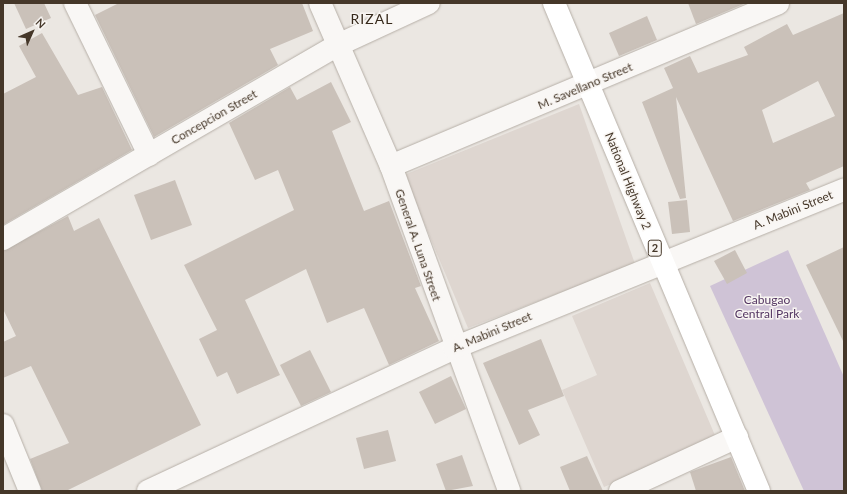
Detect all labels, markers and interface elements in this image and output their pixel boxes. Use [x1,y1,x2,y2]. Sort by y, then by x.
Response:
district label: RIZAL [351,11,393,27]
north arrow [12,12,52,52]
text: N [33,16,48,31]
street label: M. Savellano Street [535,60,635,112]
street label: Concepcion Street [168,87,260,147]
street label: National Highway 2 [602,130,654,232]
street label: General A. Luna Street [392,187,444,303]
street label: A. Mabini Street [751,187,835,233]
road number: 2 [647,239,663,257]
park label: Cabugao Central Park [735,293,799,321]
street label: A. Mabini Street [450,309,534,355]

